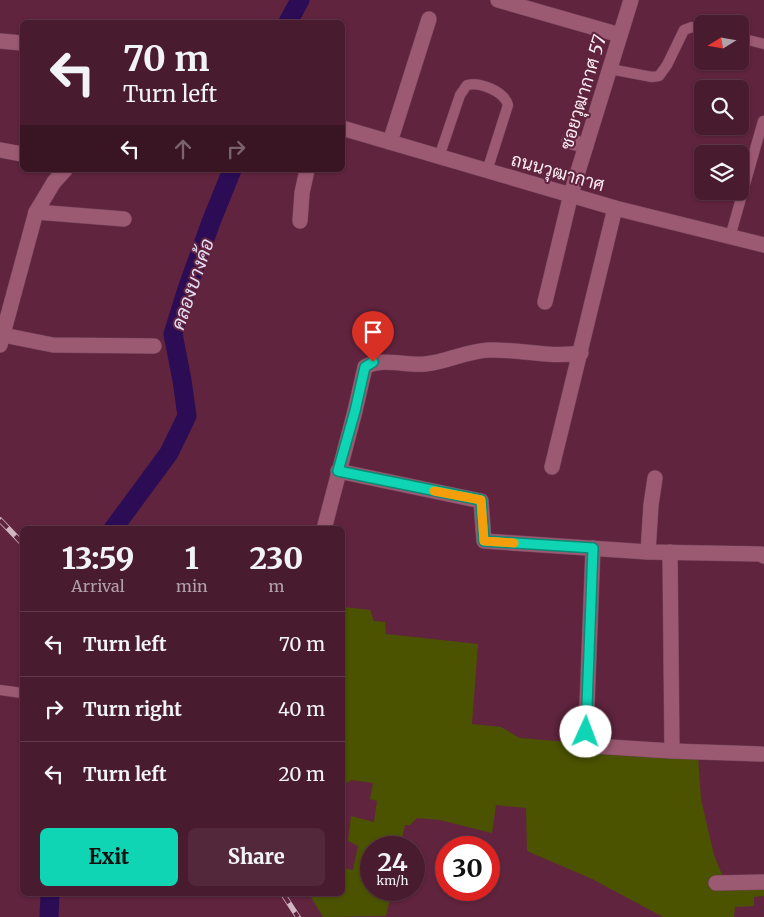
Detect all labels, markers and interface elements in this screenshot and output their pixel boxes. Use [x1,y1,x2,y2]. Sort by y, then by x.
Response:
north arrow [694,15,749,70]
map controls [694,15,749,200]
street label: ซอยวุฒากาศ 57 [555,32,612,153]
text: 70 m [123,37,210,81]
icon: left [40,40,105,105]
text: Turn left [123,80,217,108]
button: search [694,80,749,135]
icon: left [116,135,144,163]
icon: ahead [169,135,197,163]
icon: right [222,135,250,163]
button: layers [694,145,749,200]
street label: ถนนวุฒากาศ [508,148,607,197]
water label: คลองบางค้อ [165,235,219,333]
pin [352,311,394,362]
icon: arrive [359,318,387,346]
text: 13:59 [62,539,134,577]
text: 1 [185,539,199,577]
text: 230 [249,539,303,577]
text: Arrival [71,576,125,596]
text: min [176,576,208,596]
text: m [268,576,284,596]
icon: left [40,630,68,658]
text: Turn left [83,632,167,656]
text: 70 m [279,632,325,656]
icon: right [40,695,68,723]
text: Turn right [83,697,182,721]
text: 40 m [278,697,325,721]
position arrow [559,705,611,757]
icon: left [40,760,68,788]
text: Turn left [83,762,167,786]
text: 20 m [278,762,325,786]
button: Exit [40,828,178,886]
button: Share [188,828,325,886]
speed limit sign: 30 [435,836,500,901]
text: 24 [377,846,408,878]
text: km/h [377,873,408,888]

